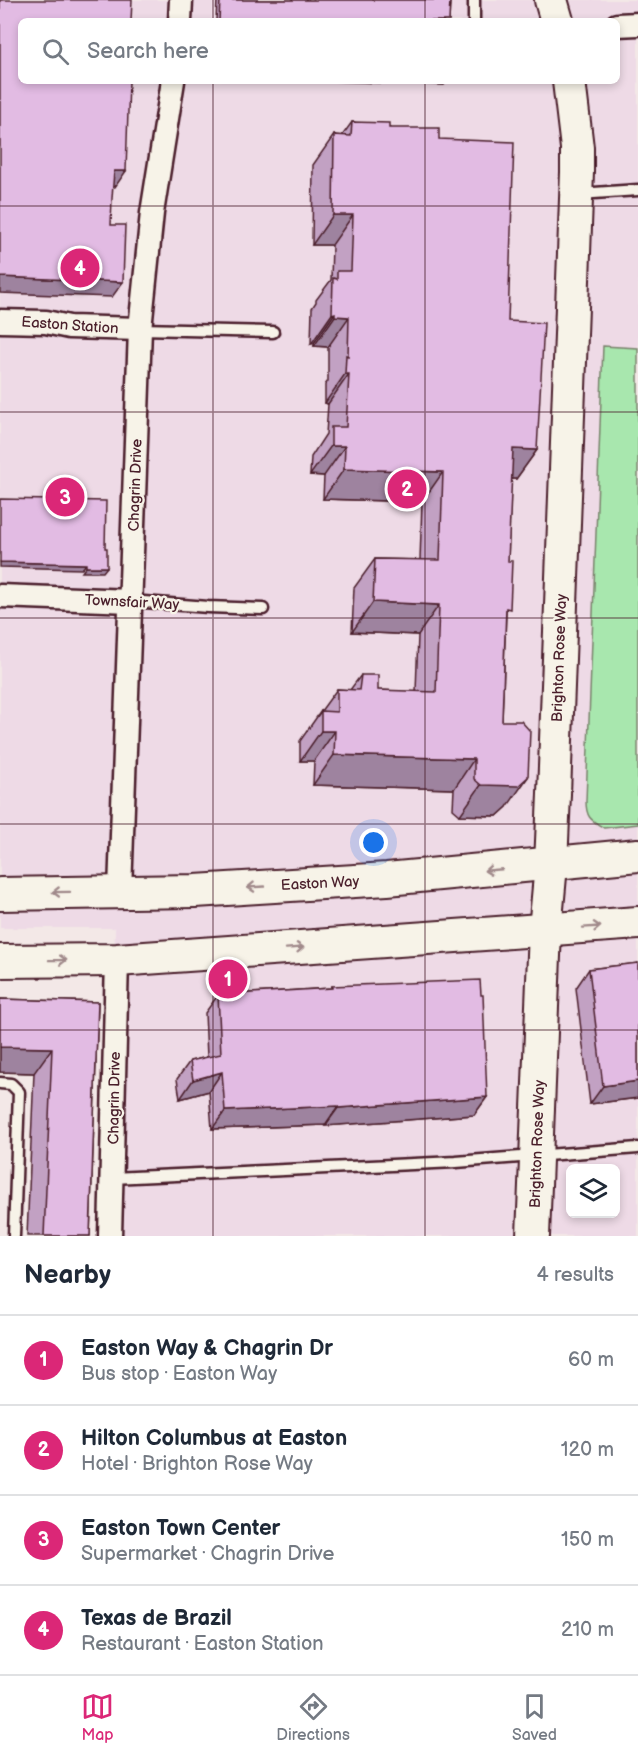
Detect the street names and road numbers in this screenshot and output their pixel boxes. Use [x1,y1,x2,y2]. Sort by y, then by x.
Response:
street label: Easton Station [21,313,119,338]
street label: Chagrin Drive [124,438,147,532]
street label: Townsfair Way [84,591,180,614]
street label: Brighton Rose Way [548,593,571,723]
street label: Easton Way [280,872,360,895]
street label: Chagrin Drive [104,1051,125,1145]
street label: Brighton Rose Way [526,1079,549,1209]

